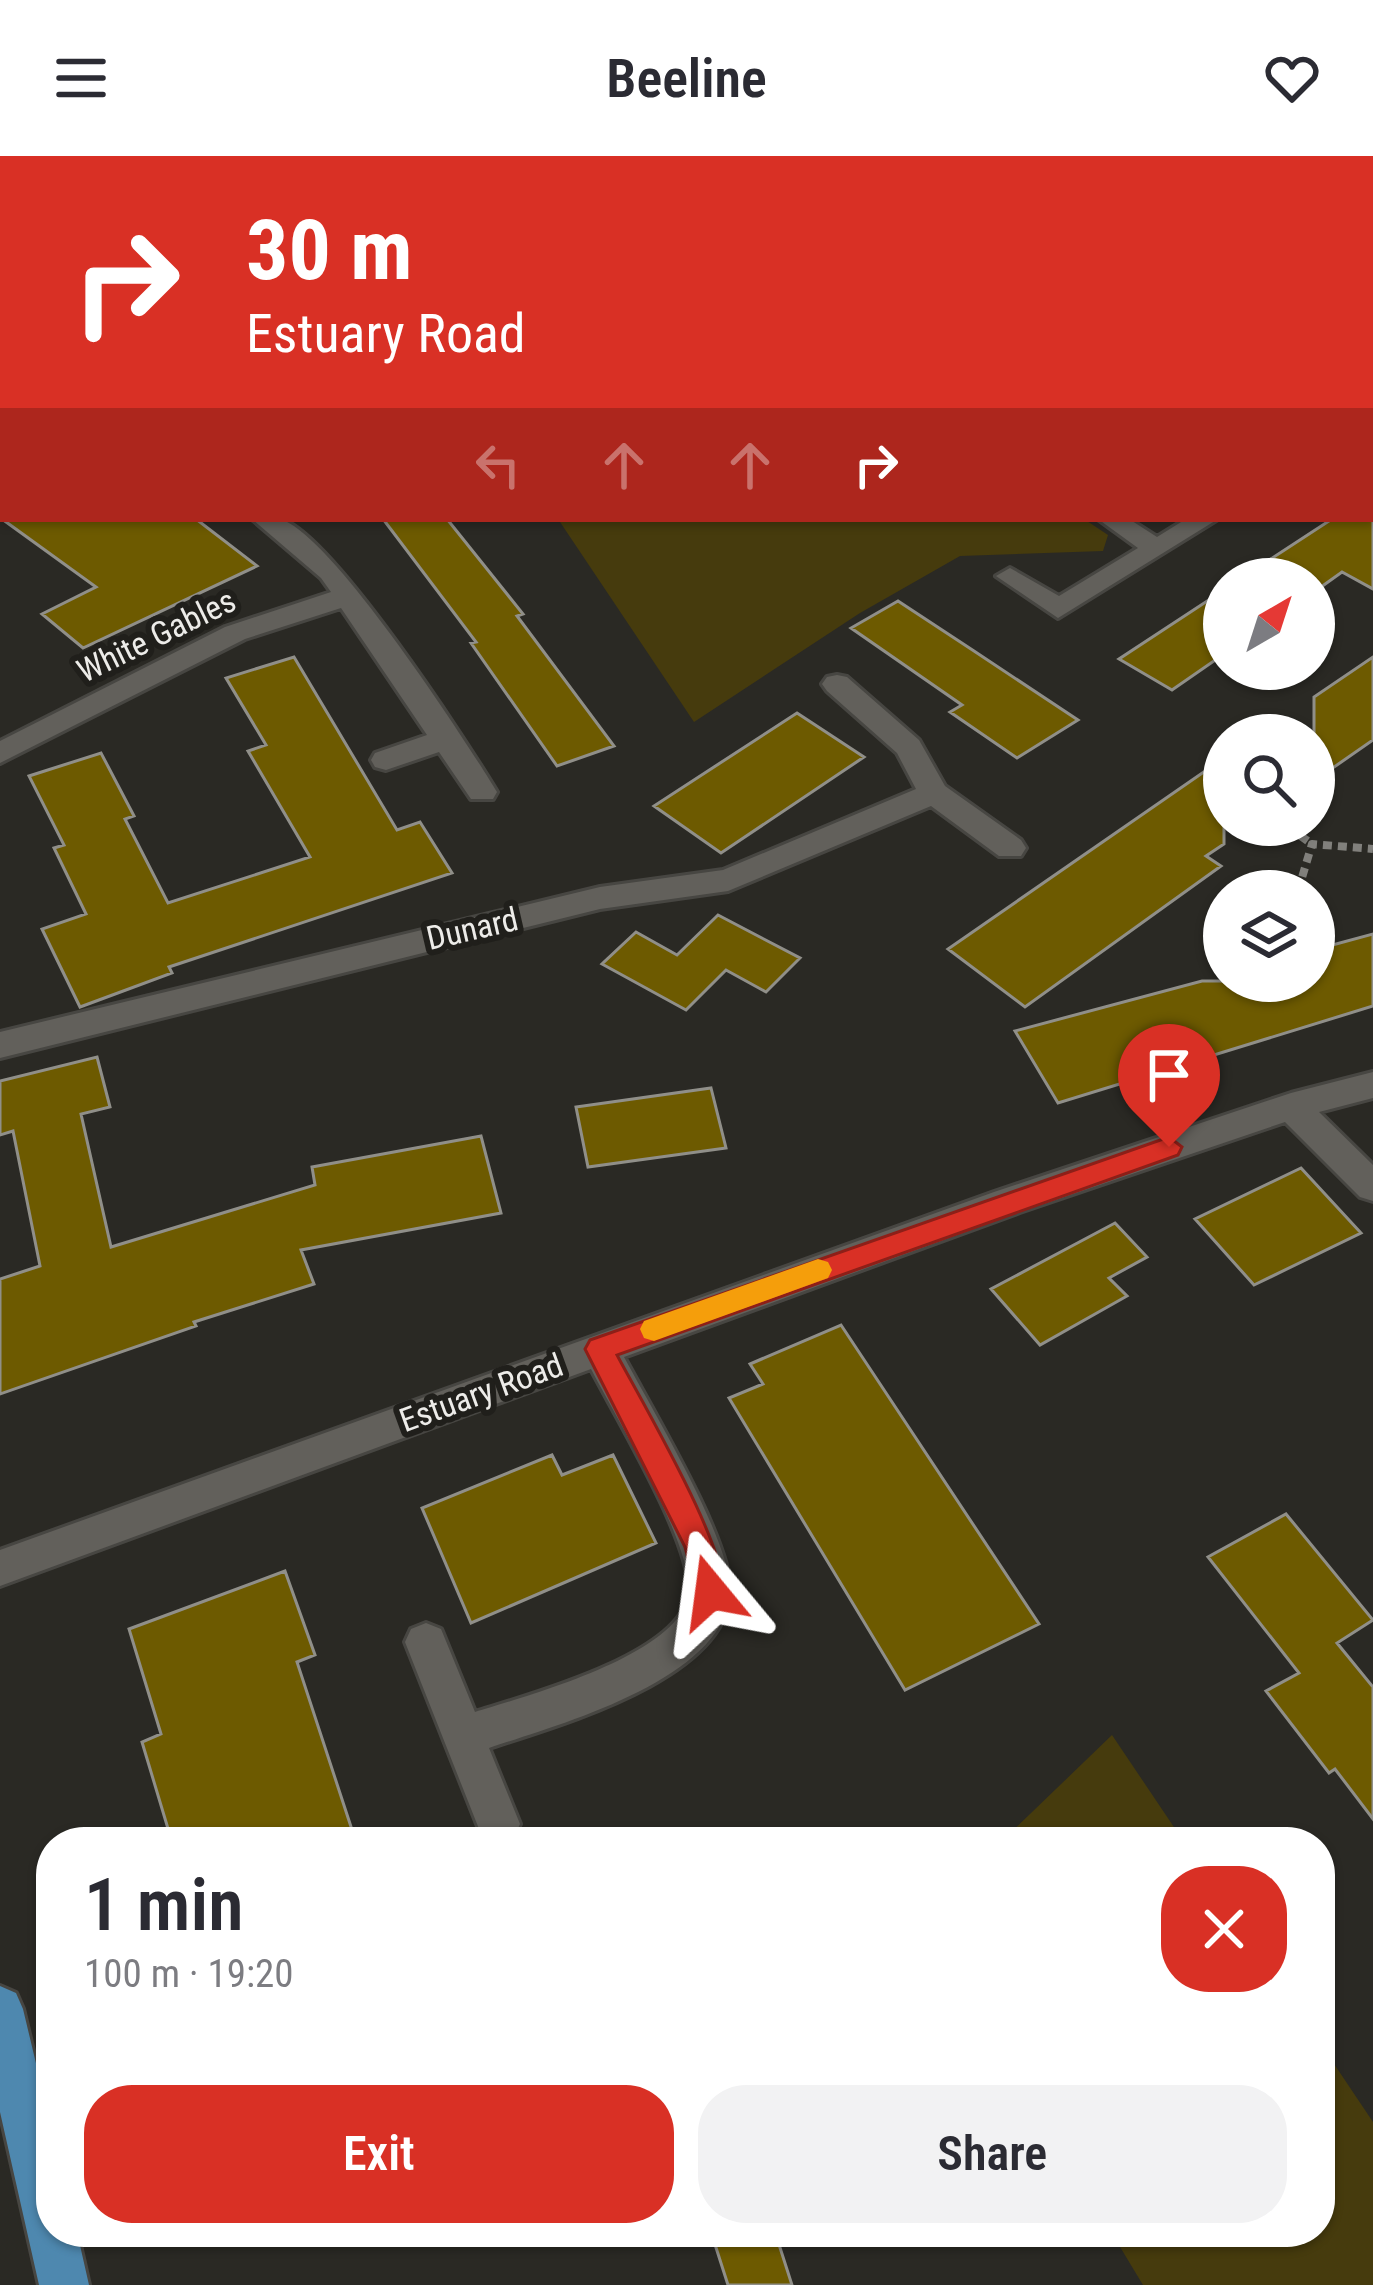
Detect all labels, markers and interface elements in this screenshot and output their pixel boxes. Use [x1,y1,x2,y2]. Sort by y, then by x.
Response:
icon: menu [48,45,114,111]
icon: heart [1259,45,1325,111]
text: Beeline [606,47,767,110]
text: 30 m [246,201,413,300]
icon: right [48,204,204,360]
text: Estuary Road [246,302,526,365]
icon: left [465,432,531,498]
icon: ahead [591,432,657,498]
icon: ahead [717,432,783,498]
icon: right [843,432,909,498]
north arrow [1203,558,1335,690]
map controls [1203,558,1335,1002]
street label: White Gables [71,580,242,690]
button: search [1203,714,1335,846]
button: layers [1203,870,1335,1002]
street label: Dunard [423,899,522,958]
pin [1118,1024,1220,1147]
icon: arrive [1136,1042,1202,1108]
street label: Estuary Road [394,1345,568,1440]
position arrow [648,1529,774,1655]
text: 1 min [84,1863,243,1948]
button: close [1161,1866,1287,1992]
text: 100 m · 19:20 [84,1951,294,1997]
button: Exit [84,2085,674,2223]
button: Share [698,2085,1287,2223]

